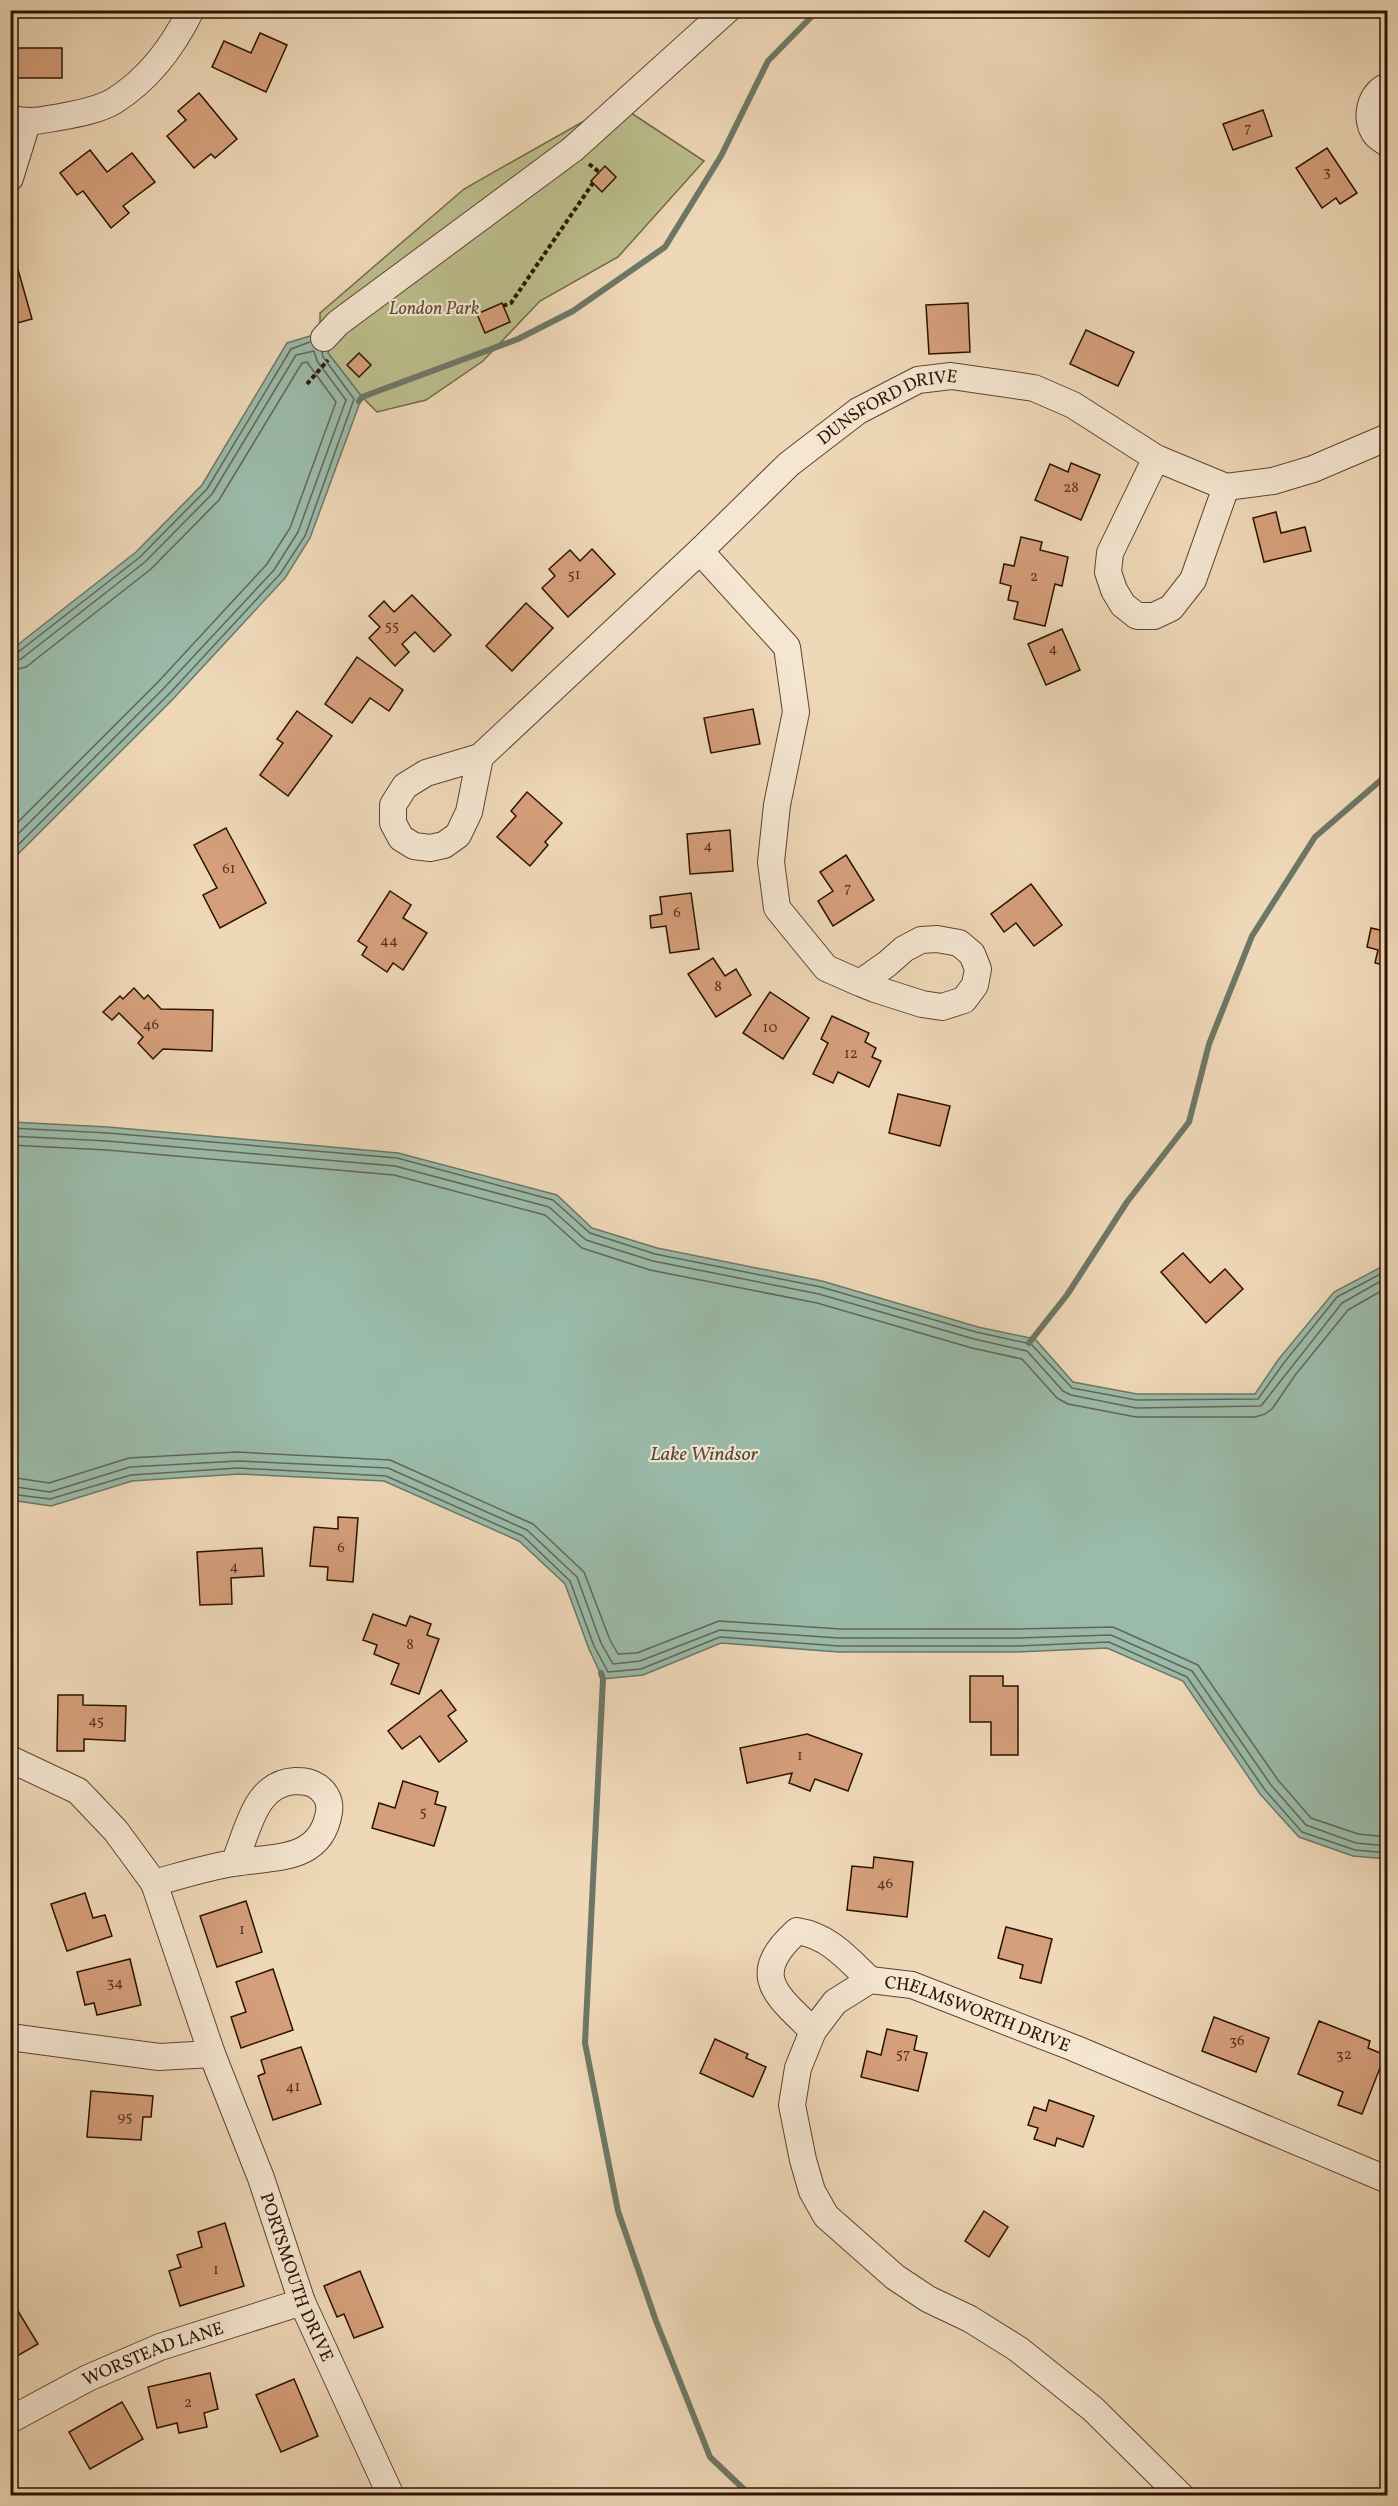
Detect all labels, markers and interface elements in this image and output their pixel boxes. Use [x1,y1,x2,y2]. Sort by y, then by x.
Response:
house number: 7 [1244,118,1252,139]
house number: 3 [1323,162,1331,183]
park label: London Park [389,297,479,322]
street label: DUNSFORD DRIVE [813,364,959,452]
house number: 28 [1063,478,1079,499]
house number: 51 [567,565,581,586]
house number: 2 [1030,567,1038,588]
house number: 55 [385,616,399,637]
house number: 4 [1049,639,1058,660]
house number: 4 [704,836,713,857]
house number: 61 [222,859,236,880]
house number: 7 [844,878,852,899]
house number: 6 [673,903,681,924]
house number: 44 [380,931,398,952]
house number: 8 [714,977,722,998]
house number: 46 [143,1015,159,1036]
house number: 10 [763,1018,777,1039]
house number: 12 [844,1044,858,1065]
water label: Lake Windsor [650,1441,759,1469]
house number: 6 [337,1538,345,1559]
house number: 4 [230,1557,239,1578]
house number: 8 [406,1635,414,1656]
house number: 45 [88,1711,104,1732]
house number: 1 [797,1746,803,1767]
house number: 5 [419,1802,427,1823]
house number: 46 [877,1874,893,1895]
house number: 1 [239,1920,245,1941]
street label: CHELMSWORTH DRIVE [883,1971,1074,2059]
house number: 34 [107,1973,123,1994]
house number: 36 [1229,2031,1245,2052]
house number: 57 [896,2044,910,2065]
house number: 32 [1336,2045,1352,2066]
house number: 41 [286,2077,300,2098]
house number: 95 [118,2107,132,2128]
street label: PORTSMOUTH DRIVE [253,2190,339,2366]
house number: 1 [213,2260,219,2281]
street label: WORSTEAD LANE [79,2317,227,2393]
house number: 2 [184,2393,192,2414]

